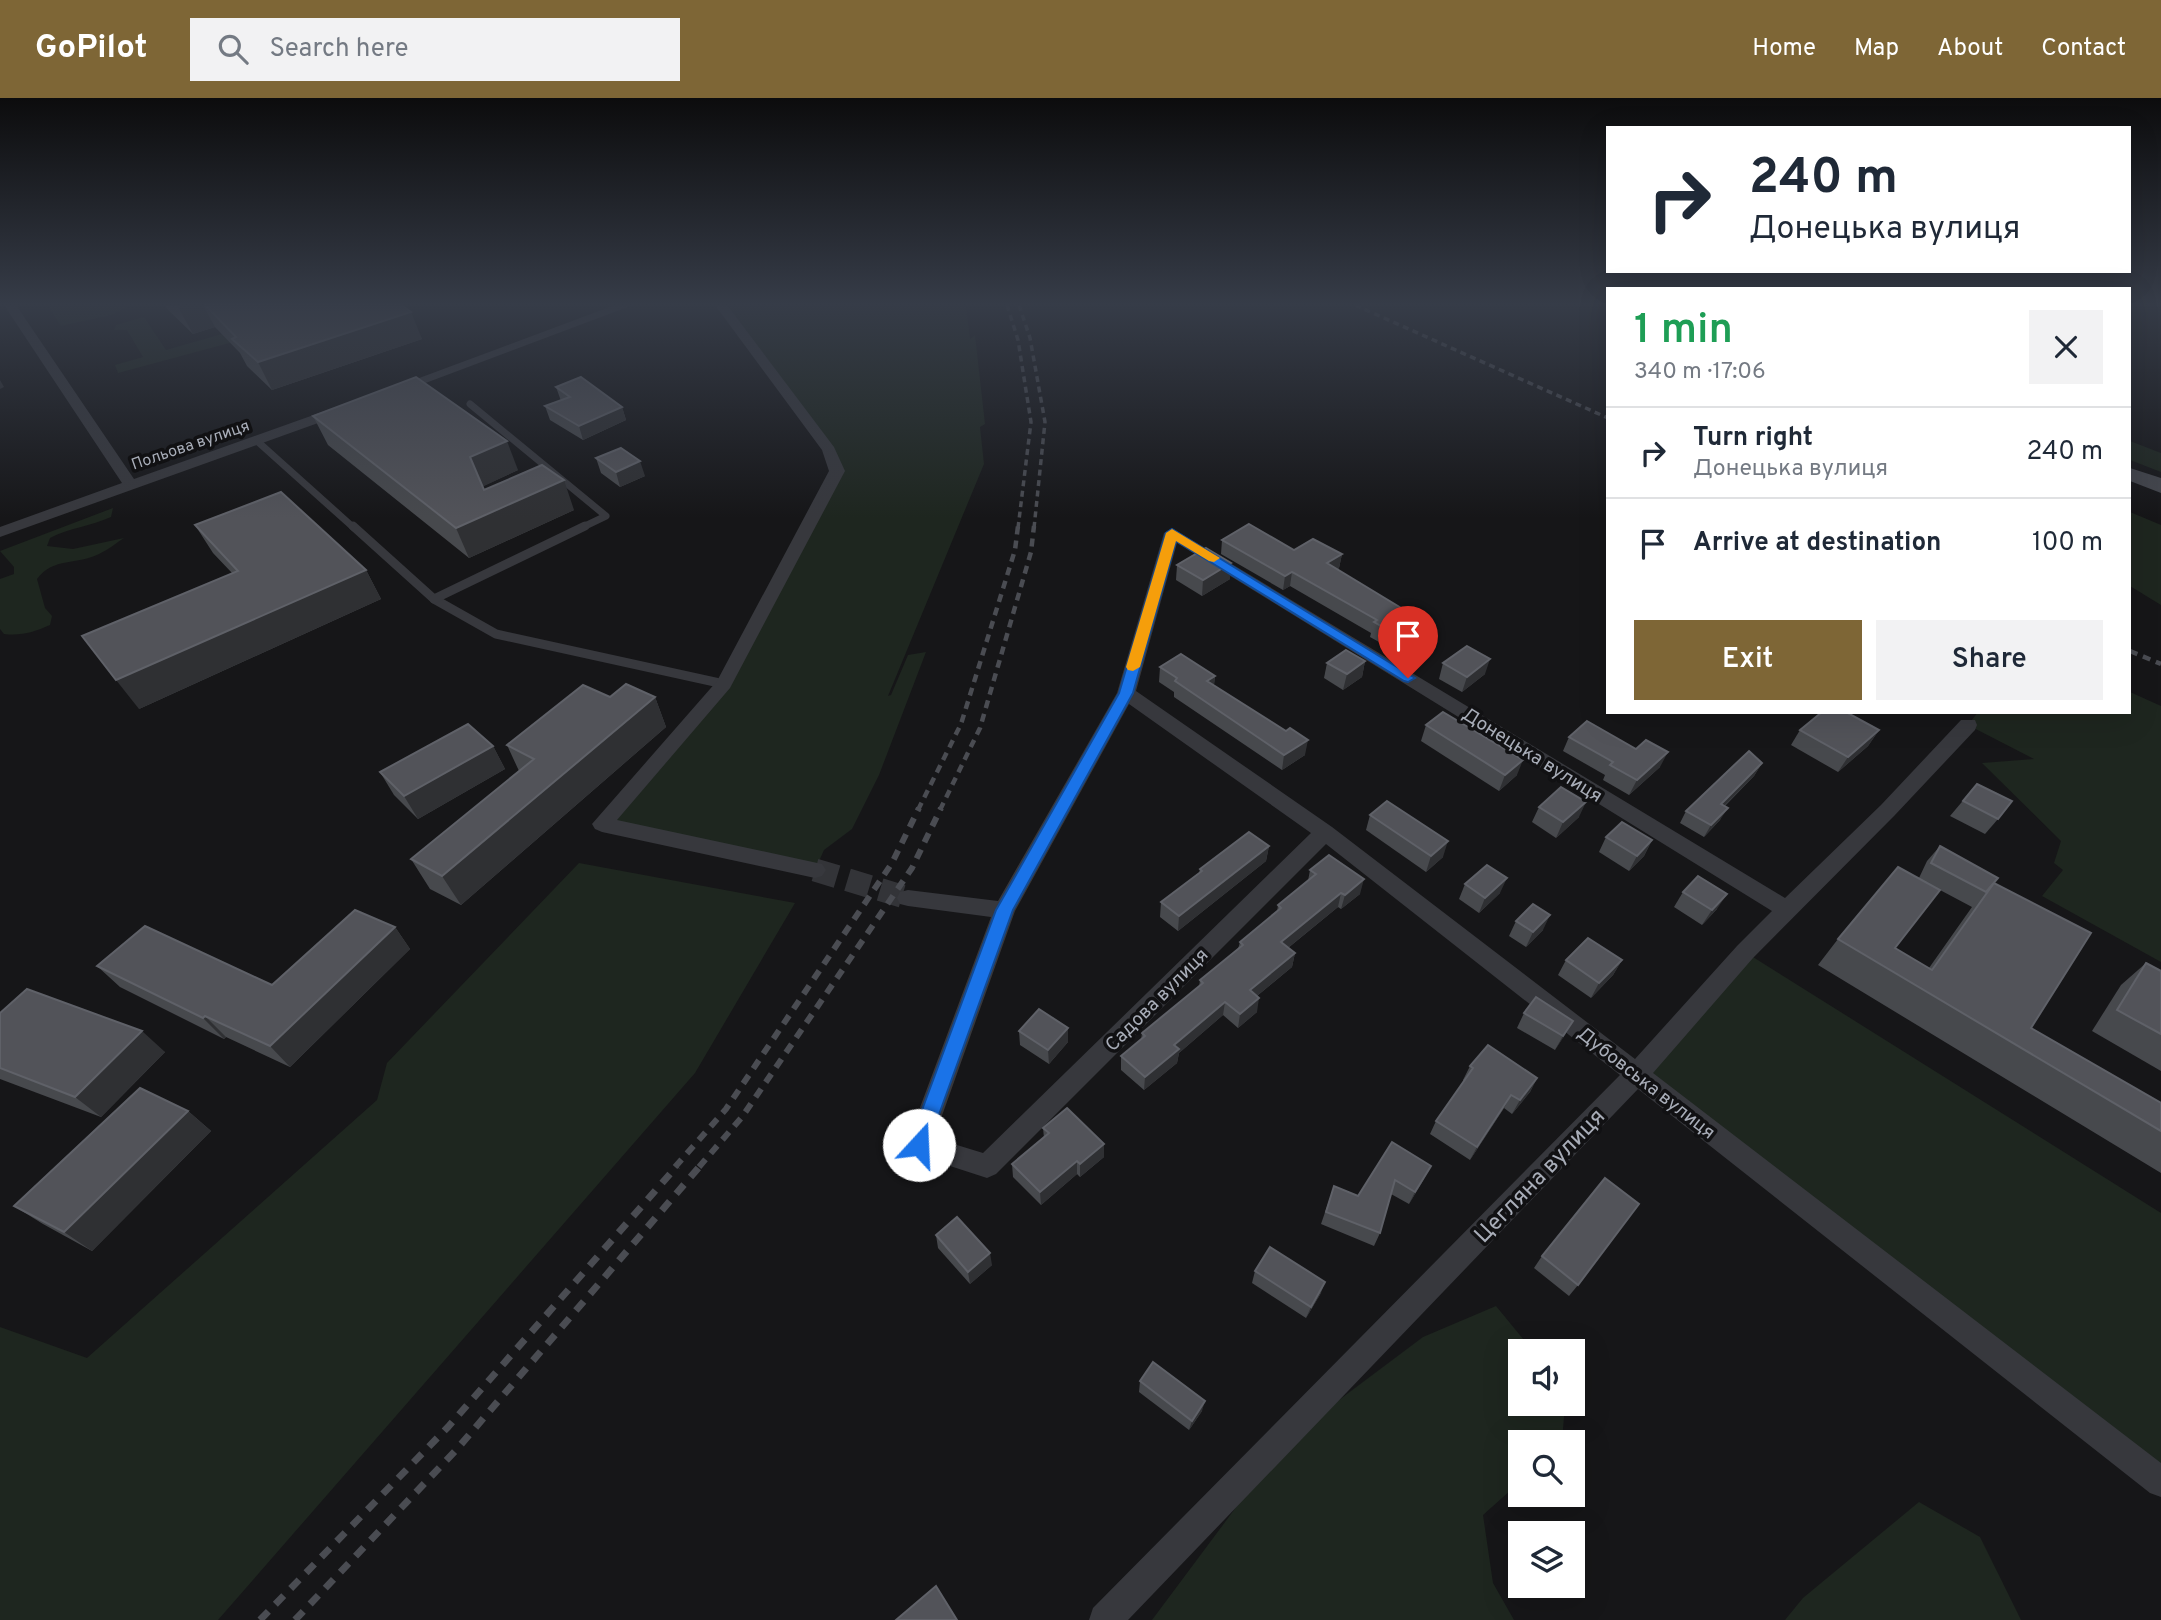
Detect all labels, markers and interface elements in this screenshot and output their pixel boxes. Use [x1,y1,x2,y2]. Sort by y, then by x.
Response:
search box [190,18,680,81]
text: GoPilot [35,28,148,70]
icon: search [214,30,252,68]
text: Search here [270,33,408,66]
text: Home [1752,34,1816,64]
text: Map [1854,34,1899,64]
text: About [1937,34,2003,64]
text: Contact [2041,34,2126,64]
text: 240 m [1749,149,1898,211]
icon: right [1634,154,1725,245]
text: Донецька вулиця [1749,210,2021,250]
text: 1 min [1634,305,1733,358]
button: close [2029,310,2103,384]
text: 340 m · 17:06 [1634,358,1766,387]
street label: Польова вулиця [129,416,252,475]
text: Turn right [1693,422,1813,455]
icon: right [1634,434,1672,472]
text: 240 m [2026,436,2103,469]
text: Донецька вулиця [1693,455,1888,484]
icon: arrive [1634,525,1672,563]
text: Arrive at destination [1693,527,1941,560]
text: 100 m [2032,527,2103,560]
pin [1378,606,1438,678]
icon: arrive [1389,617,1427,655]
button: Exit [1634,620,1862,700]
button: Share [1876,620,2103,700]
street label: Донецька вулиця [1457,703,1607,809]
street label: Садова вулиця [1101,944,1214,1057]
street label: Дубовська вулиця [1572,1022,1720,1145]
street label: Цегляна вулиця [1469,1103,1612,1250]
position arrow [882,1108,956,1182]
map controls [1508,1339,1585,1598]
button: sound [1508,1339,1585,1416]
button: search [1508,1430,1585,1507]
button: layers [1508,1521,1585,1598]

